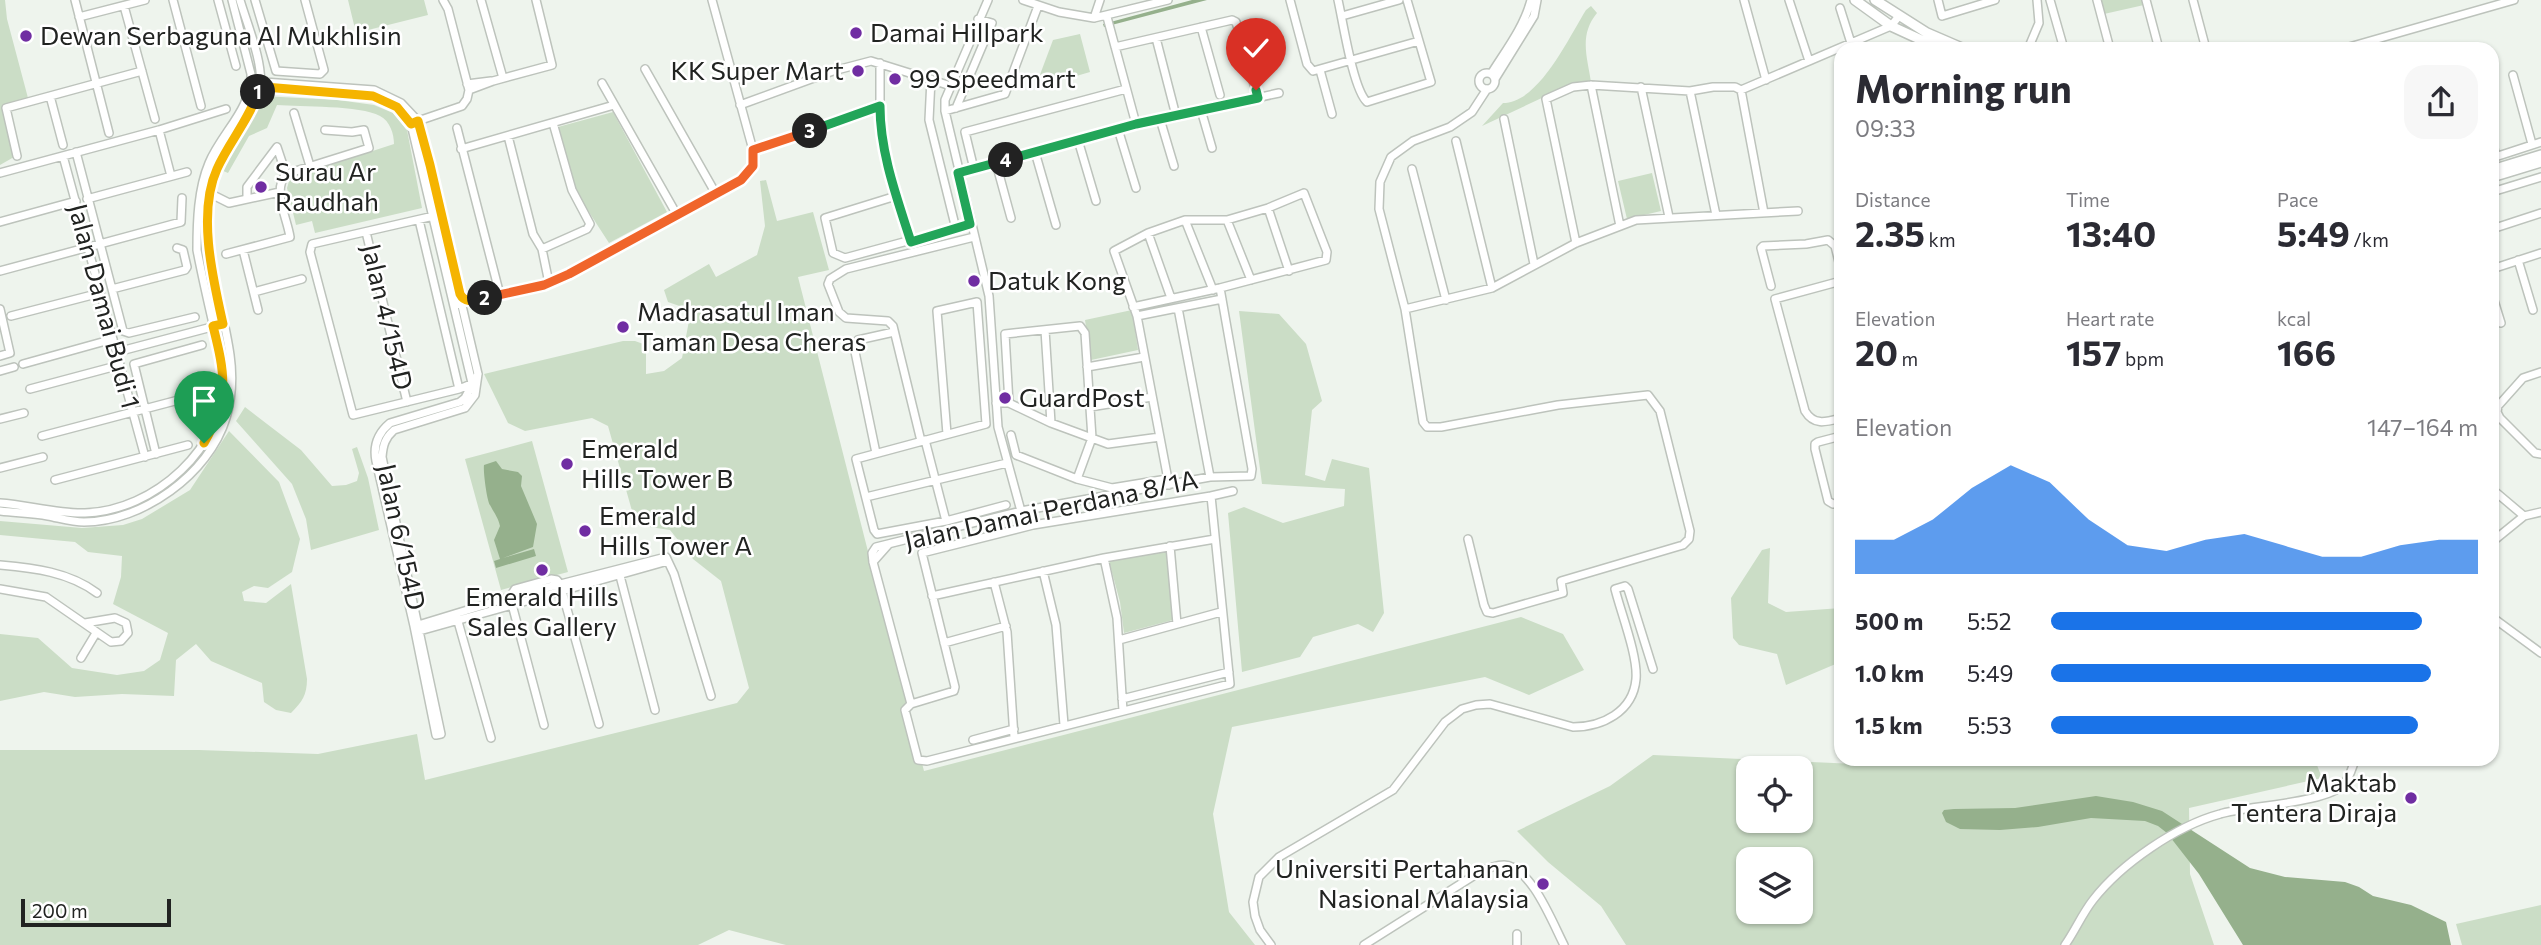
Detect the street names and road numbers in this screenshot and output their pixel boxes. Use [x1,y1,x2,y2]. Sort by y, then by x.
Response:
street label: Jalan Damai Budi 1 [63,200,148,412]
street label: Jalan 4/154D [357,240,420,393]
street label: Jalan 6/154D [372,461,433,613]
street label: Jalan Damai Perdana 8/1A [901,462,1200,555]

